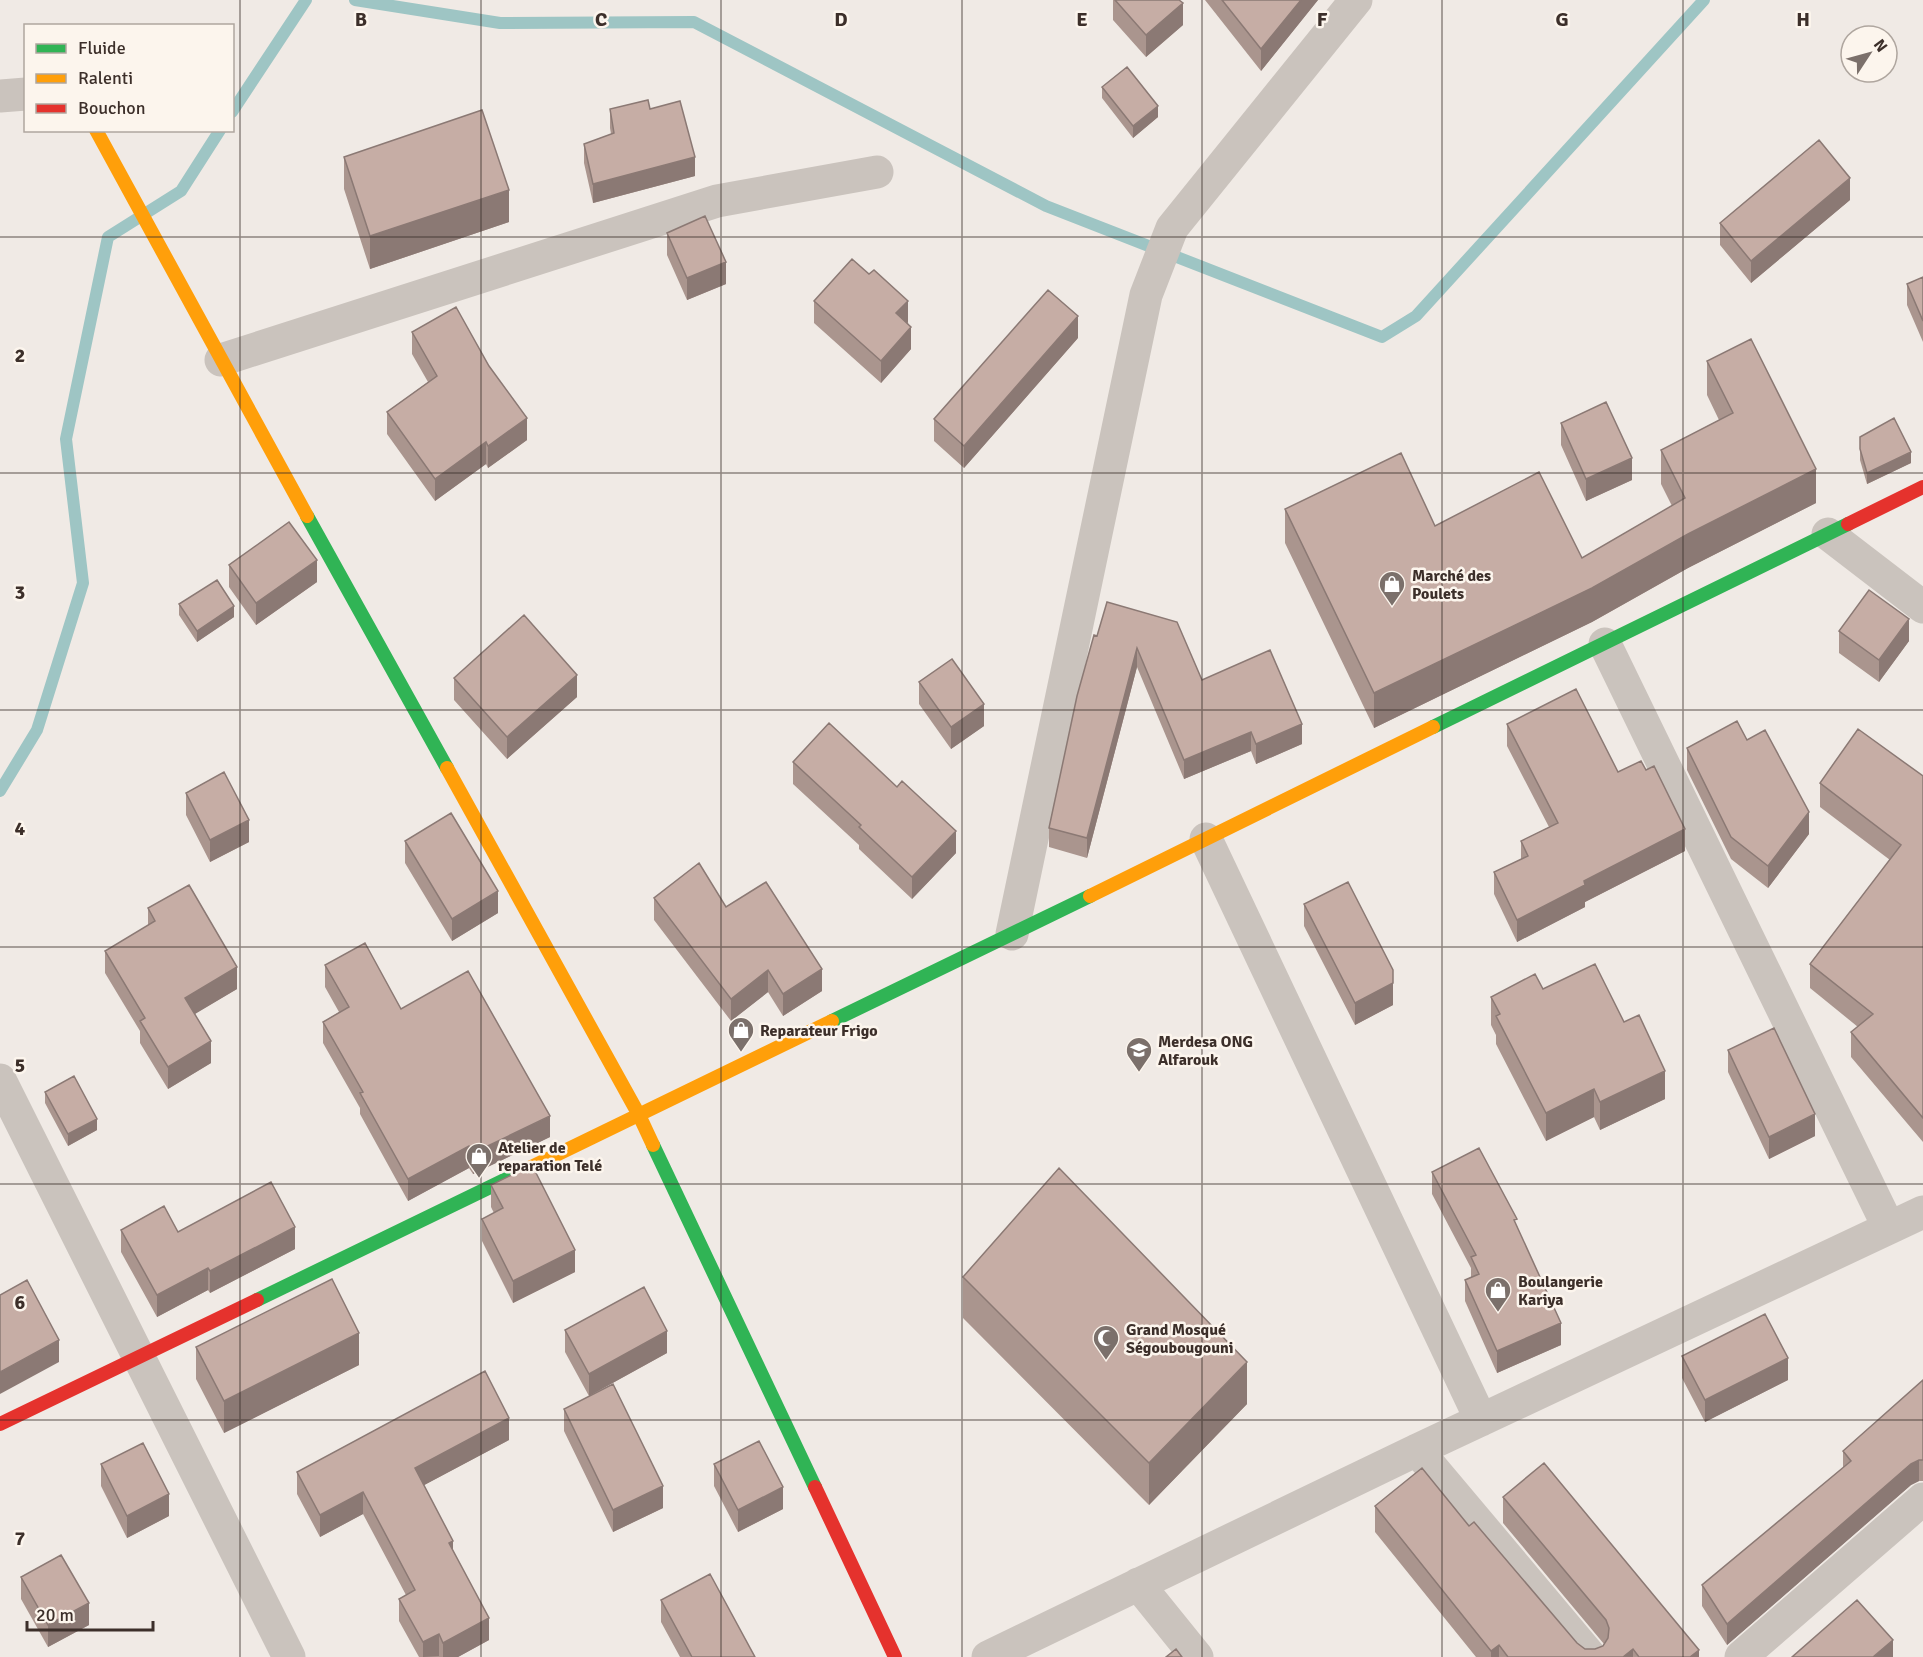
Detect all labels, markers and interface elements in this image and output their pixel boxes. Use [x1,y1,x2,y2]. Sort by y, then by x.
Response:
text: B [355,7,367,32]
text: C [595,7,607,32]
text: D [834,7,848,32]
text: E [1076,7,1088,32]
text: F [1317,7,1328,32]
text: G [1555,7,1569,32]
text: H [1796,7,1810,32]
legend [24,24,234,132]
north arrow [1839,24,1899,84]
text: N [1869,35,1892,56]
text: Fluide [78,37,126,59]
text: Ralenti [78,67,133,89]
text: Bouchon [78,97,146,119]
text: 2 [15,343,25,368]
place label: Marché des Poulets [1412,566,1491,604]
shop icon: Marché des Poulets [1377,569,1407,607]
text: 3 [15,580,25,605]
text: 4 [15,816,26,841]
shop icon: Reparateur Frigo [726,1015,756,1053]
place label: Reparateur Frigo [760,1021,878,1041]
place label: Merdesa ONG Alfarouk [1158,1032,1253,1070]
school or university icon: Merdesa ONG Alfarouk [1124,1035,1154,1073]
text: 5 [15,1053,25,1078]
place label: Atelier de reparation Telé [498,1138,602,1176]
shop icon: Atelier de reparation Telé [464,1141,494,1179]
place label: Boulangerie Kariya [1518,1272,1603,1310]
shop icon: Boulangerie Kariya [1483,1275,1513,1313]
text: 6 [15,1290,26,1315]
place label: Grand Mosqué Ségoubougouni [1126,1320,1234,1358]
mosque icon: Grand Mosqué Ségoubougouni [1091,1323,1121,1361]
text: 7 [15,1526,26,1551]
scale bar [27,1594,153,1632]
text: 20 m [36,1604,74,1626]

